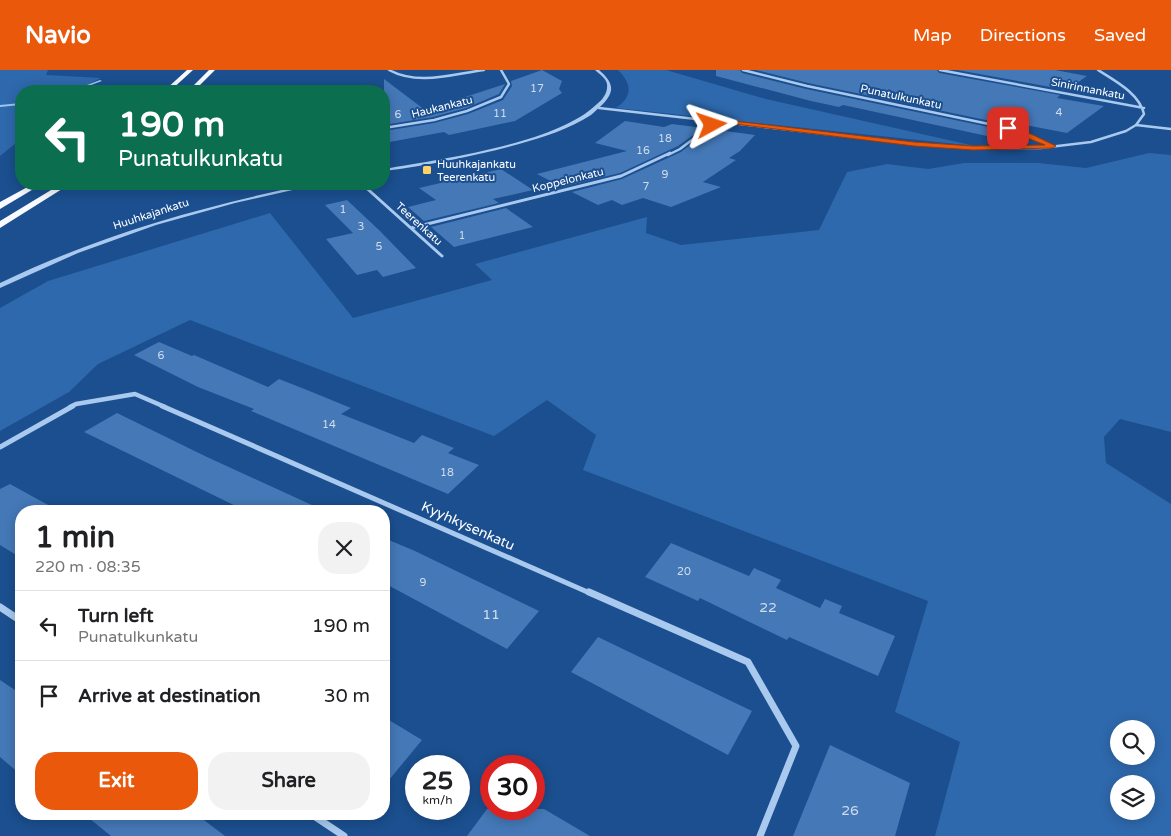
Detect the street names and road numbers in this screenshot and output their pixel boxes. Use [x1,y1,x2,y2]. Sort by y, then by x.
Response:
street label: Sinirinnankatu [1050,75,1126,103]
street label: Punatulkunkatu [859,82,943,112]
street label: Haukankatu [410,93,474,121]
street label: Koppelonkatu [531,165,605,195]
street label: Huuhkajankatu [111,196,191,232]
street label: Teerenkatu [393,200,445,248]
street label: Kyyhkysenkatu [419,498,517,554]

